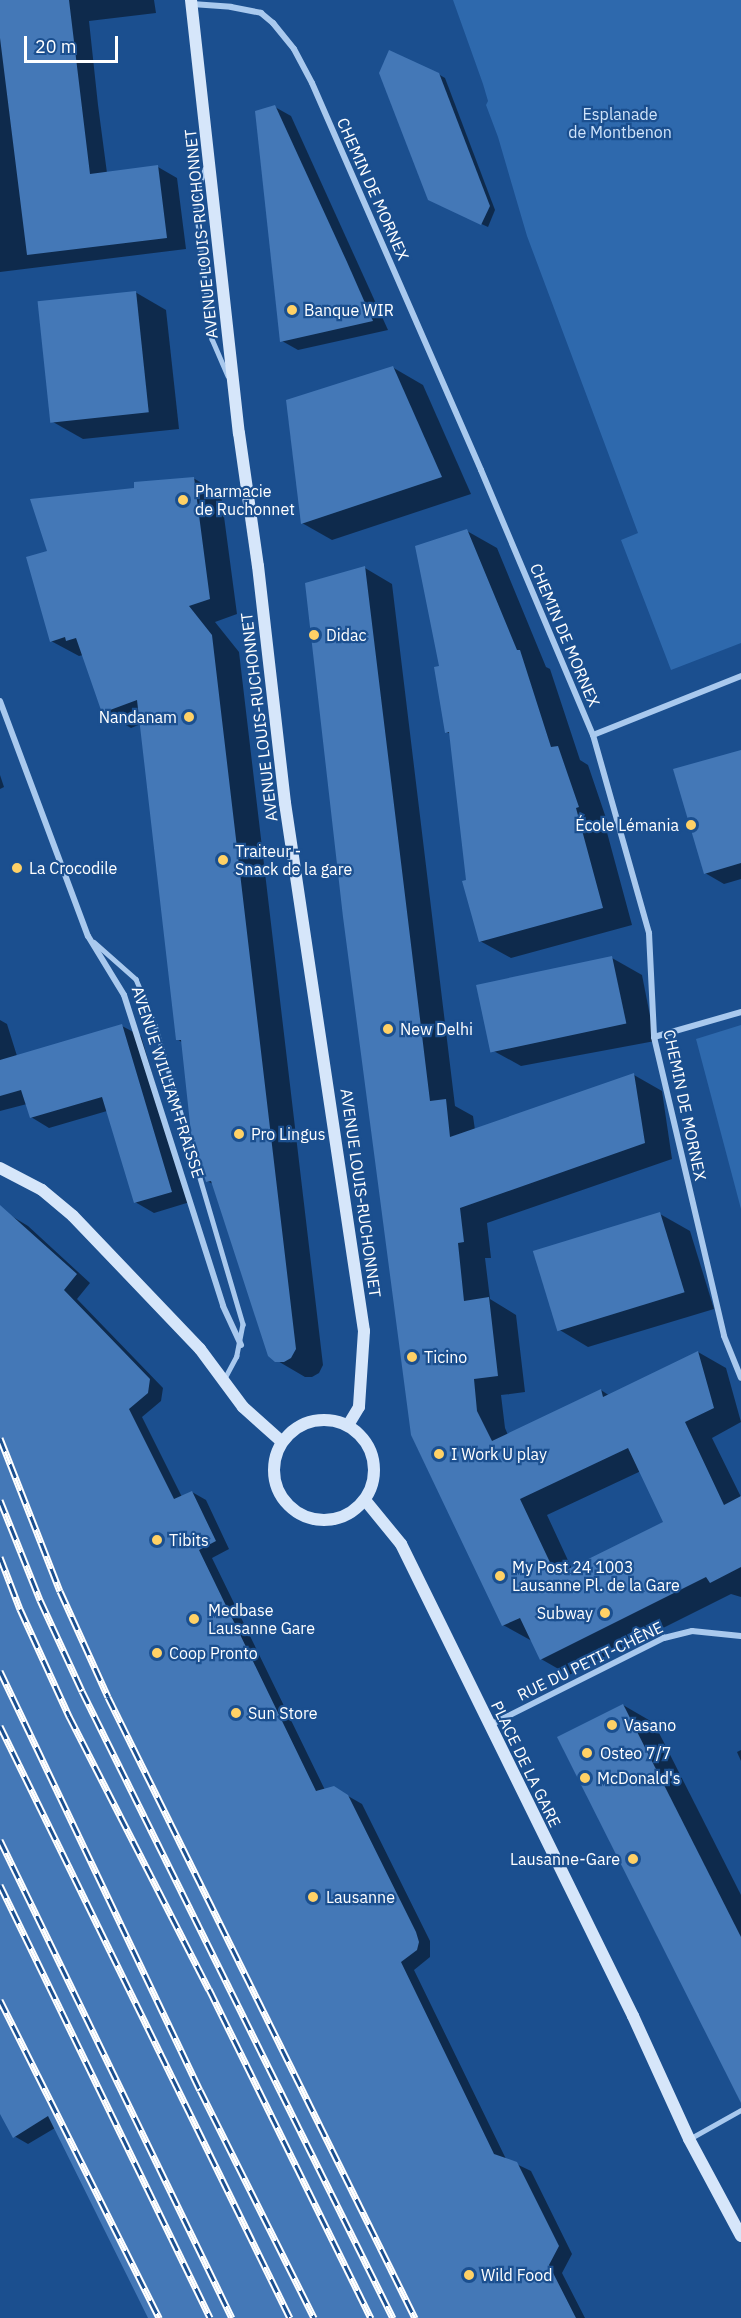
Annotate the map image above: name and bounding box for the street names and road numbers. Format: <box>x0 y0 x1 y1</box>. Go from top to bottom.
street label: CHEMIN DE MORNEX <box>333 115 413 263</box>
street label: AVENUE LOUIS-RUCHONNET <box>180 128 222 340</box>
street label: CHEMIN DE MORNEX <box>526 560 604 710</box>
street label: AVENUE LOUIS-RUCHONNET <box>237 611 281 823</box>
street label: AVENUE WILLIAM-FRAISSE <box>128 984 208 1180</box>
street label: CHEMIN DE MORNEX <box>660 1028 710 1182</box>
street label: AVENUE LOUIS-RUCHONNET <box>337 1087 385 1299</box>
street label: RUE DU PETIT-CHÊNE <box>514 1617 666 1705</box>
street label: PLACE DE LA GARE <box>487 1698 565 1830</box>

